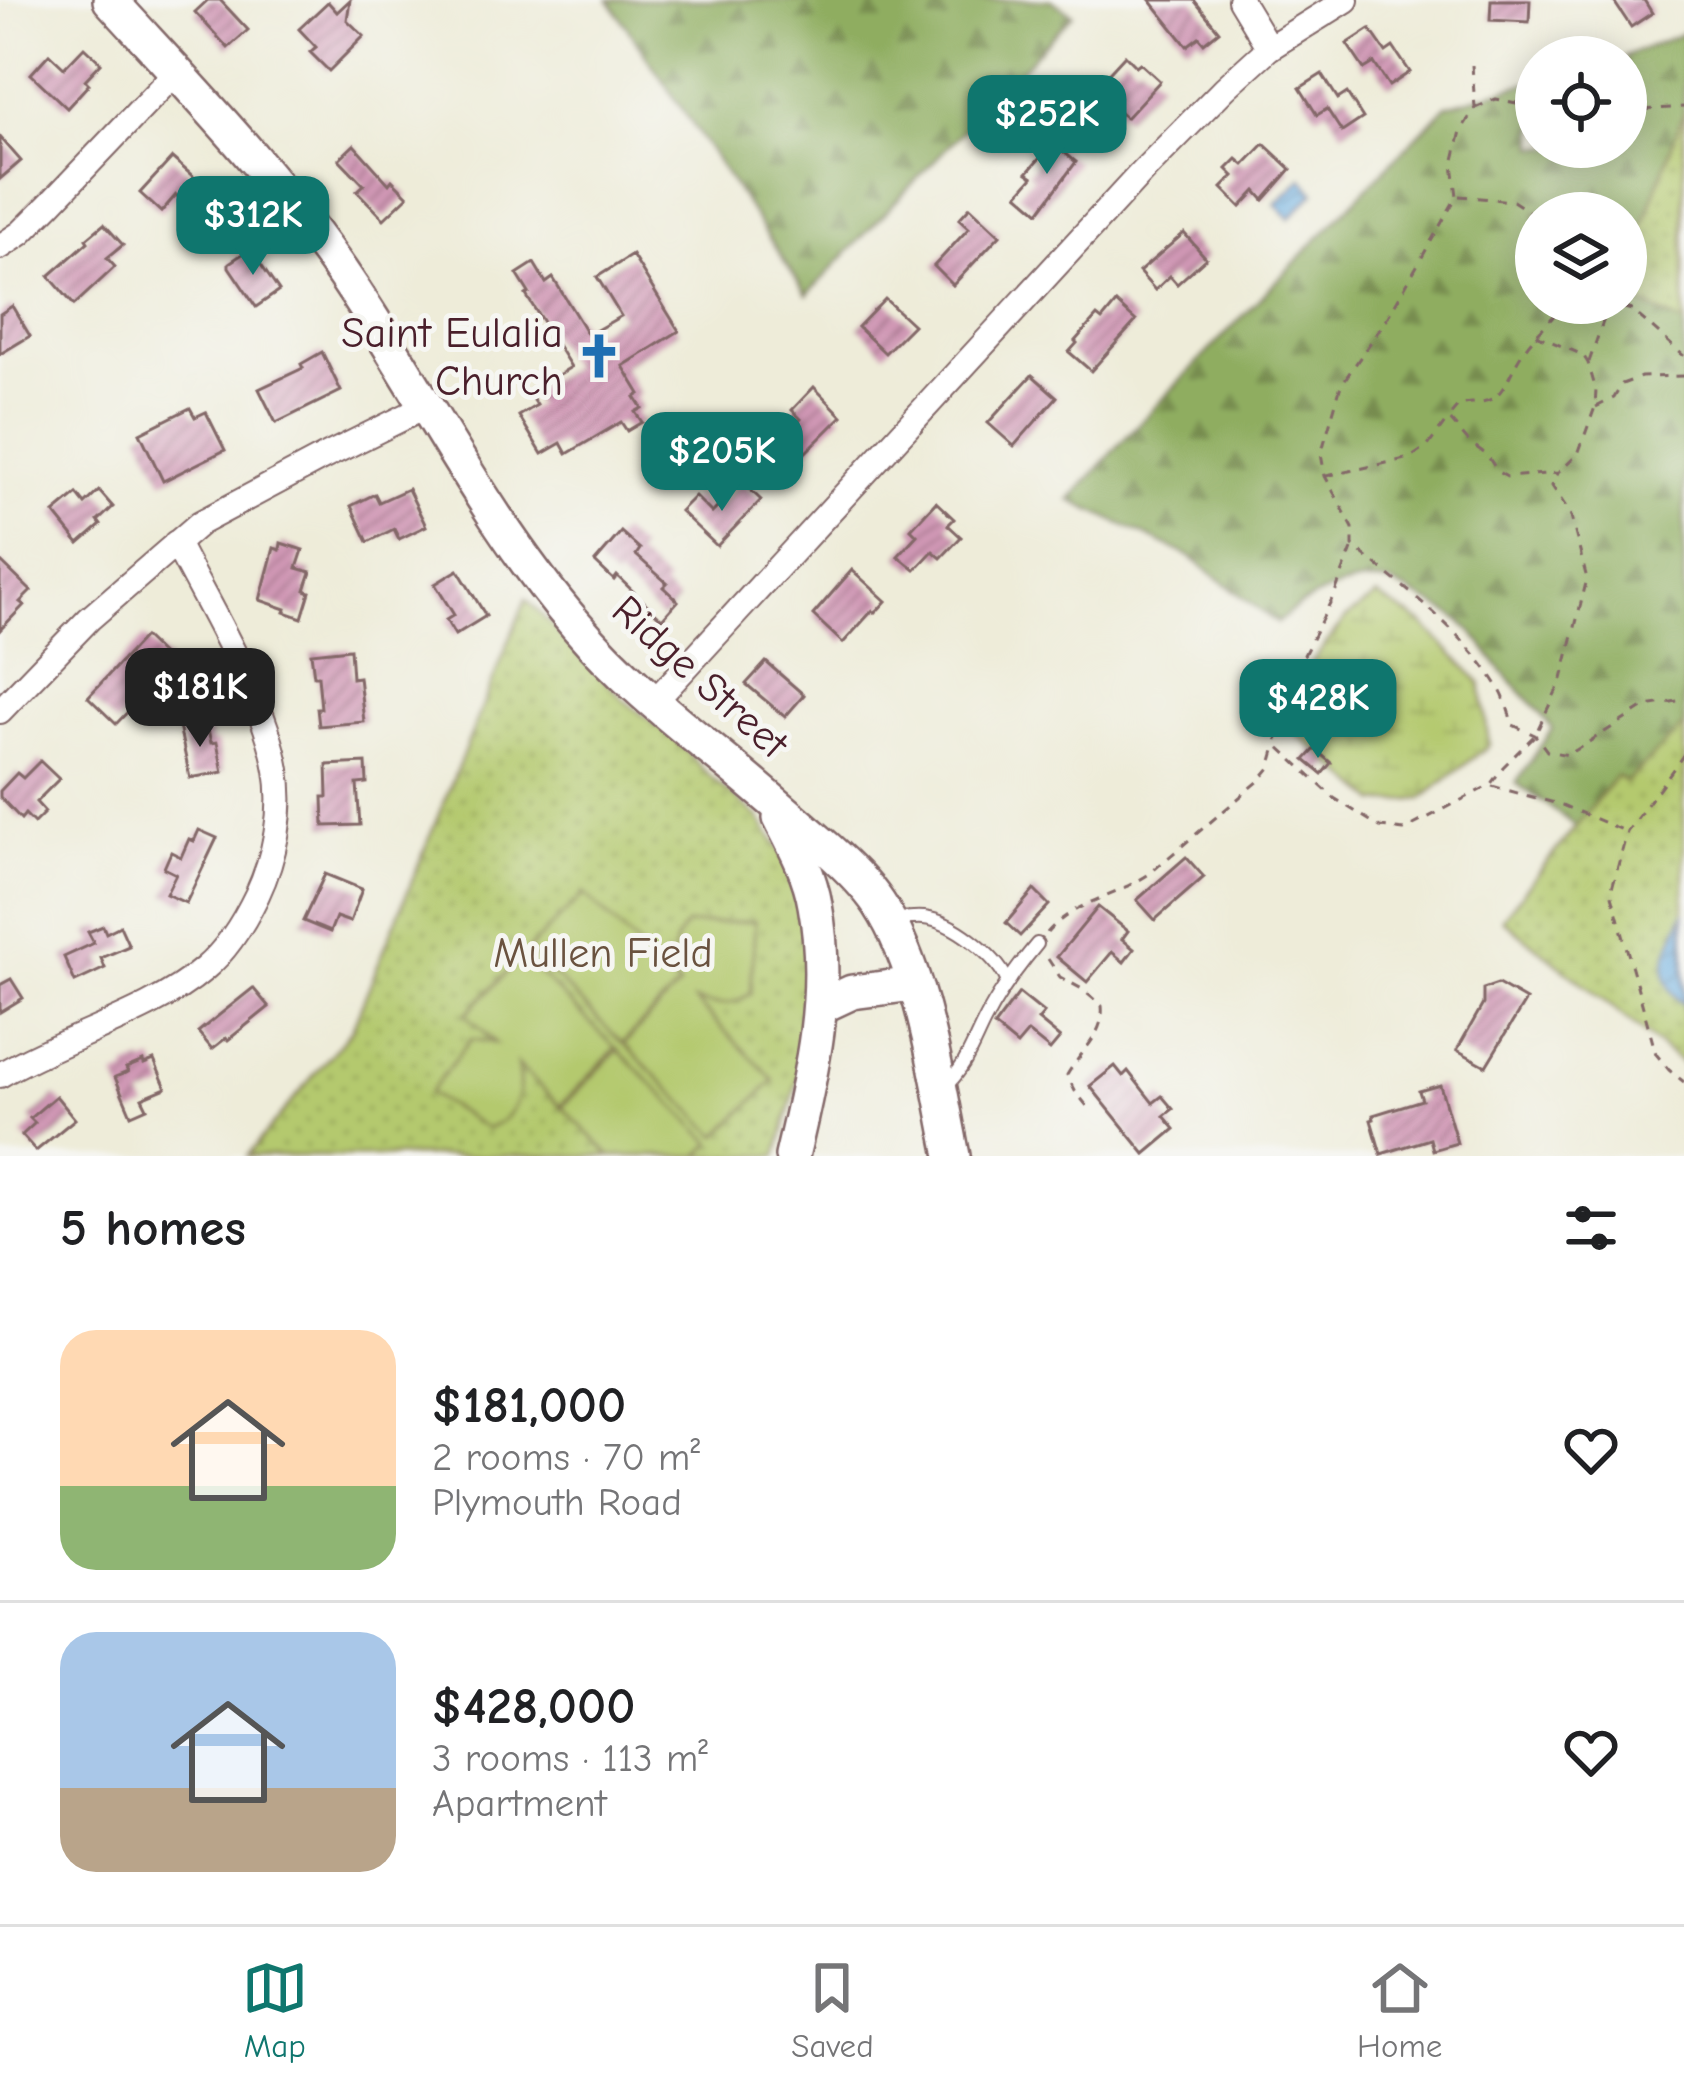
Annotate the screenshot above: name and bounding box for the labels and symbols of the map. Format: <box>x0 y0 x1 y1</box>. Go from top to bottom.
pin: $252K <box>963 75 1131 177</box>
pin: $312K <box>169 176 337 278</box>
place label: Saint Eulalia Church <box>341 309 563 406</box>
church icon: Saint Eulalia Church <box>574 331 624 381</box>
pin: $205K <box>638 412 806 514</box>
street label: Ridge Street <box>602 586 799 770</box>
pin: $181K <box>116 648 284 750</box>
pin: $428K <box>1234 659 1402 761</box>
park label: Mullen Field <box>493 929 713 978</box>

